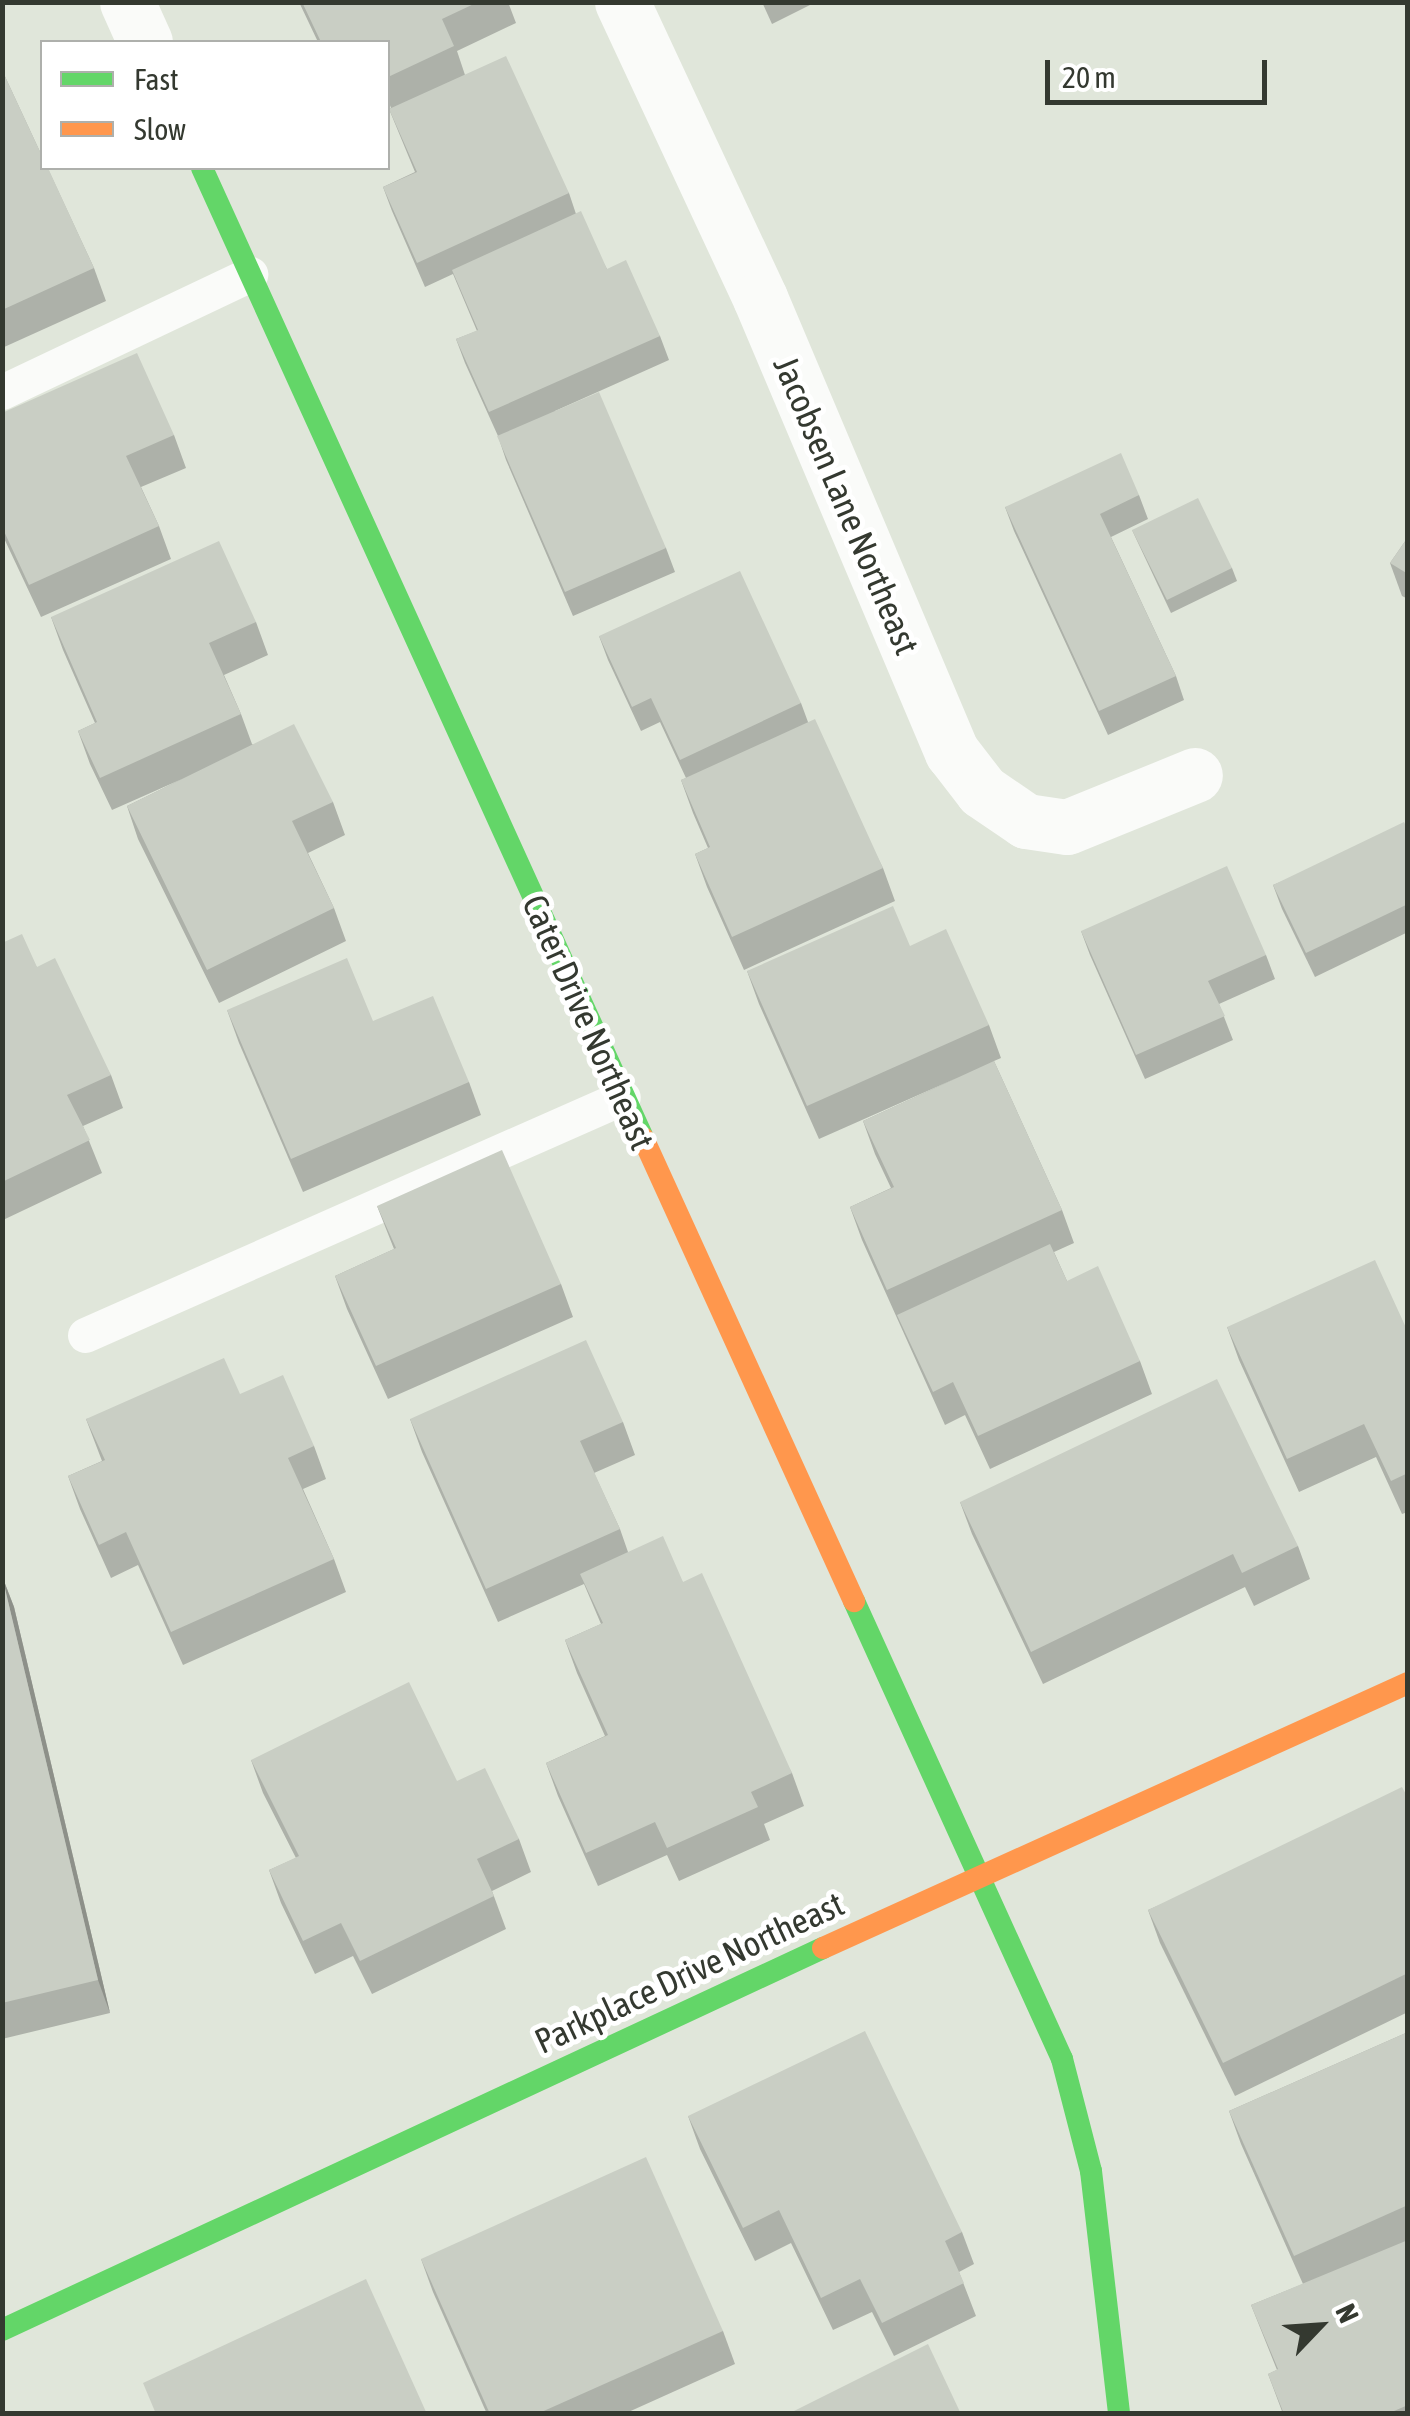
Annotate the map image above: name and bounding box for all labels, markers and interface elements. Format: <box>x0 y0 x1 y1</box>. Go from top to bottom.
legend <box>40 40 390 170</box>
scale bar <box>1050 40 1272 102</box>
text: 20 m <box>1062 60 1116 94</box>
text: Fast <box>134 62 179 96</box>
text: Slow <box>134 112 186 146</box>
street label: Jacobsen Lane Northeast <box>765 350 929 660</box>
street label: Cater Drive Northeast <box>514 888 664 1156</box>
street label: Parkplace Drive Northeast <box>528 1882 850 2062</box>
north arrow <box>1270 2276 1370 2376</box>
text: N <box>1329 2299 1365 2328</box>

